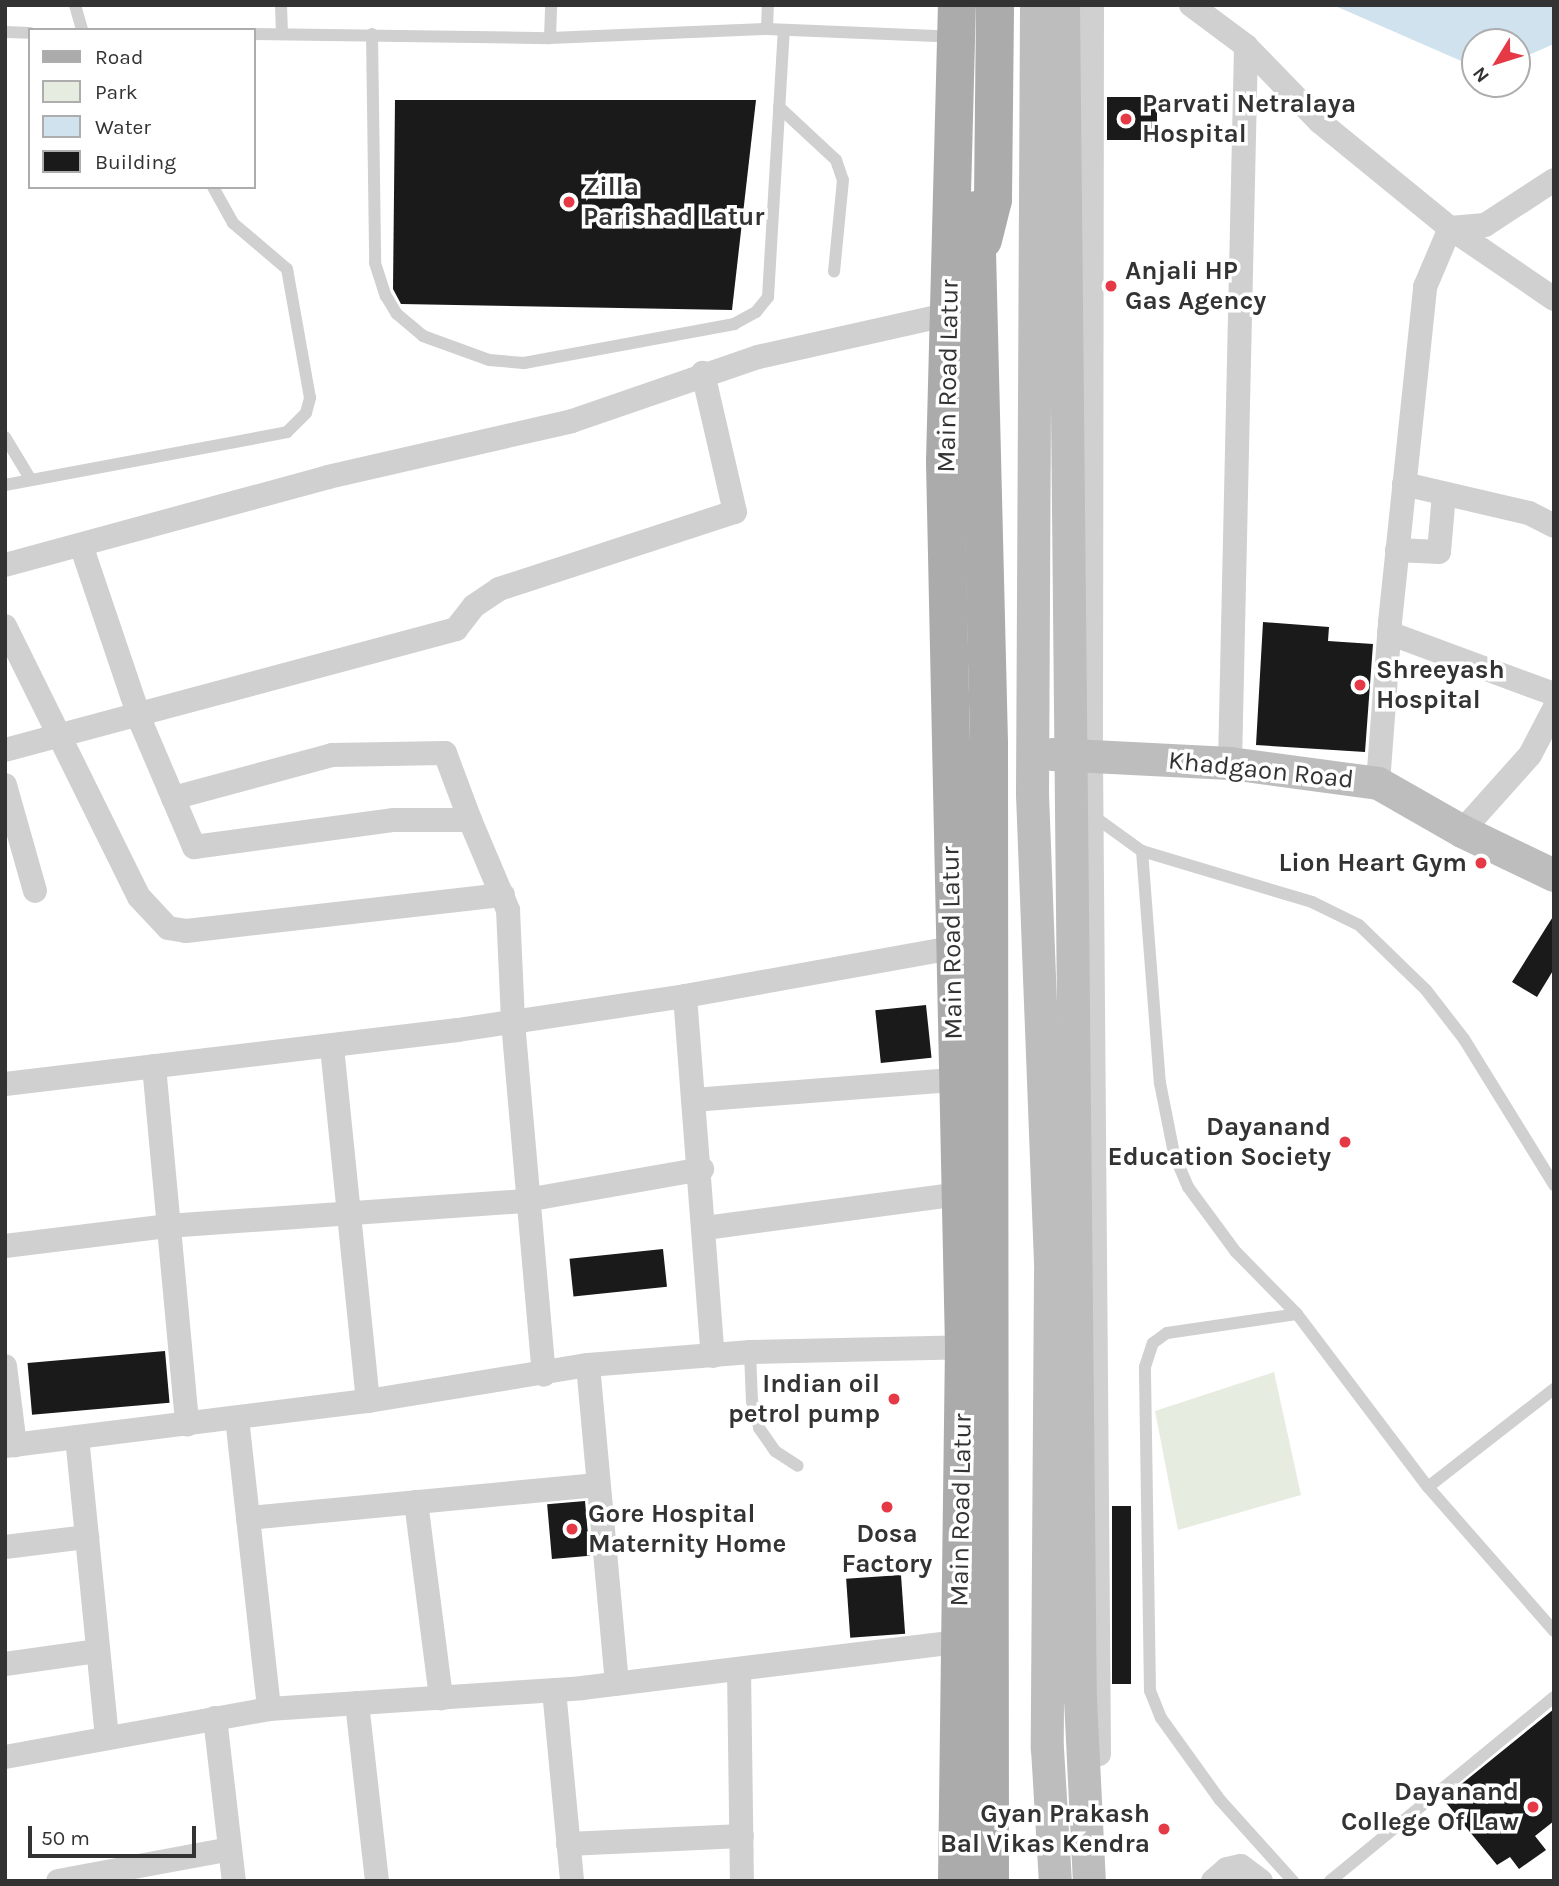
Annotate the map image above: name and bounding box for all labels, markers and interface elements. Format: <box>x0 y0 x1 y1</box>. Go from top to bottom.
legend <box>28 28 256 189</box>
north arrow <box>1461 28 1531 98</box>
text: Road <box>95 45 143 69</box>
text: N <box>1468 63 1494 87</box>
text: Park <box>95 80 138 104</box>
place label: Parvati Netralaya Hospital <box>1142 88 1356 150</box>
marker: Parvati Netralaya Hospital <box>1116 109 1136 129</box>
text: Water <box>95 115 151 139</box>
text: Building <box>95 150 176 174</box>
place label: Zilla Parishad Latur <box>583 171 765 232</box>
marker: Zilla Parishad Latur <box>561 194 577 210</box>
place label: Anjali HP Gas Agency <box>1125 255 1266 316</box>
marker: Anjali HP Gas Agency <box>1103 278 1119 294</box>
street label: Main Road Latur <box>931 279 965 473</box>
place label: Shreeyash Hospital <box>1376 654 1505 716</box>
marker: Shreeyash Hospital <box>1350 675 1370 695</box>
street label: Khadgaon Road <box>1167 745 1355 795</box>
street label: Main Road Latur <box>935 846 969 1040</box>
place label: Lion Heart Gym <box>1278 847 1467 879</box>
marker: Lion Heart Gym <box>1473 855 1489 871</box>
place label: Dayanand Education Society <box>1108 1111 1331 1172</box>
marker: Dayanand Education Society <box>1337 1134 1353 1150</box>
place label: Indian oil petrol pump <box>728 1368 880 1430</box>
marker: Indian oil petrol pump <box>886 1391 902 1407</box>
street label: Main Road Latur <box>944 1413 978 1607</box>
place label: Gore Hospital Maternity Home <box>588 1498 786 1560</box>
marker: Dosa Factory <box>879 1499 895 1515</box>
place label: Dosa Factory <box>842 1518 932 1580</box>
marker: Gore Hospital Maternity Home <box>562 1519 582 1539</box>
place label: Dayanand College Of Law <box>1341 1776 1519 1838</box>
place label: Gyan Prakash Bal Vikas Kendra <box>940 1798 1150 1860</box>
marker: Dayanand College Of Law <box>1525 1799 1541 1815</box>
scale bar <box>32 1812 200 1856</box>
marker: Gyan Prakash Bal Vikas Kendra <box>1156 1821 1172 1837</box>
text: 50 m <box>41 1826 90 1850</box>

